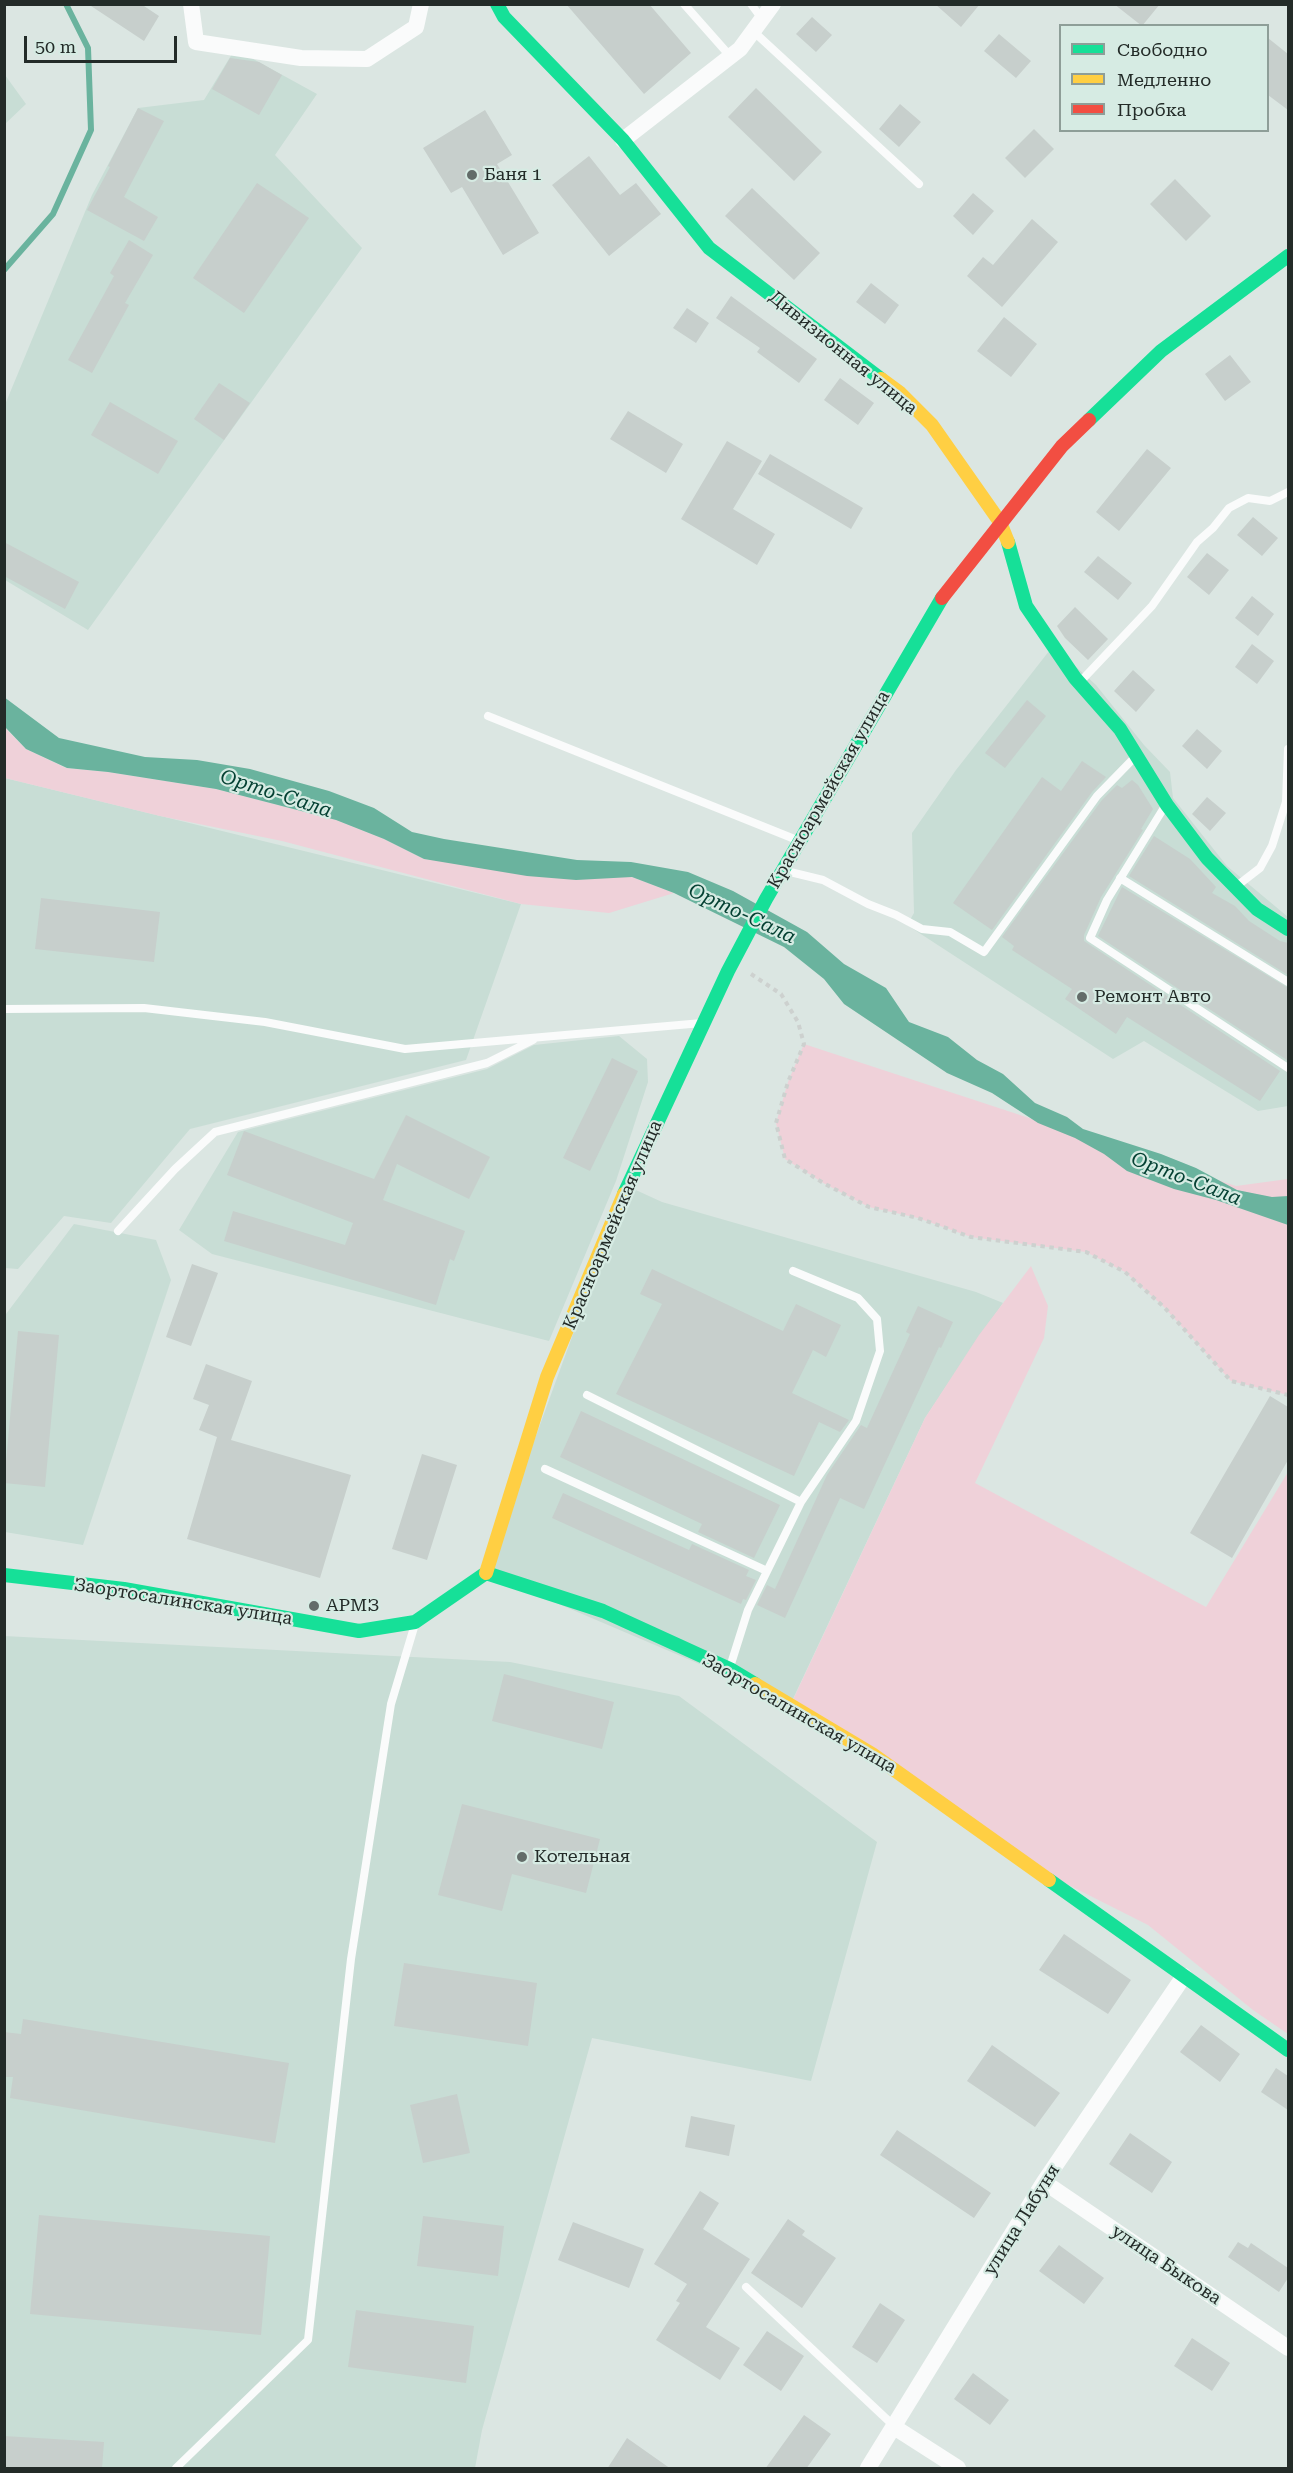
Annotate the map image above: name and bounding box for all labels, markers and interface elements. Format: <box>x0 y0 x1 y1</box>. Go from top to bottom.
scale bar <box>27 24 180 62</box>
legend <box>1059 24 1269 132</box>
text: 50 m <box>35 36 76 57</box>
text: Свободно <box>1117 39 1207 60</box>
text: Медленно <box>1117 69 1211 90</box>
text: Пробка <box>1117 99 1186 120</box>
place label: Баня 1 <box>484 164 542 186</box>
marker: Баня 1 <box>465 168 479 182</box>
street label: Дивизионная улица <box>765 287 921 419</box>
street label: Красноармейская улица <box>763 687 895 893</box>
water label: Орто-Сала <box>217 765 335 823</box>
water label: Орто-Сала <box>684 879 800 949</box>
place label: Ремонт Авто <box>1094 986 1211 1008</box>
marker: Ремонт Авто <box>1075 990 1089 1004</box>
street label: Красноармейская улица <box>559 1117 667 1333</box>
water label: Орто-Сала <box>1128 1147 1244 1211</box>
street label: Заортосалинская улица <box>72 1574 294 1630</box>
place label: АРМЗ <box>326 1595 379 1617</box>
marker: АРМЗ <box>307 1599 321 1613</box>
street label: Заортосалинская улица <box>698 1649 900 1779</box>
place label: Котельная <box>534 1846 630 1868</box>
marker: Котельная <box>515 1850 529 1864</box>
street label: улица Лабуня <box>979 2161 1065 2279</box>
street label: улица Быкова <box>1107 2220 1225 2310</box>

